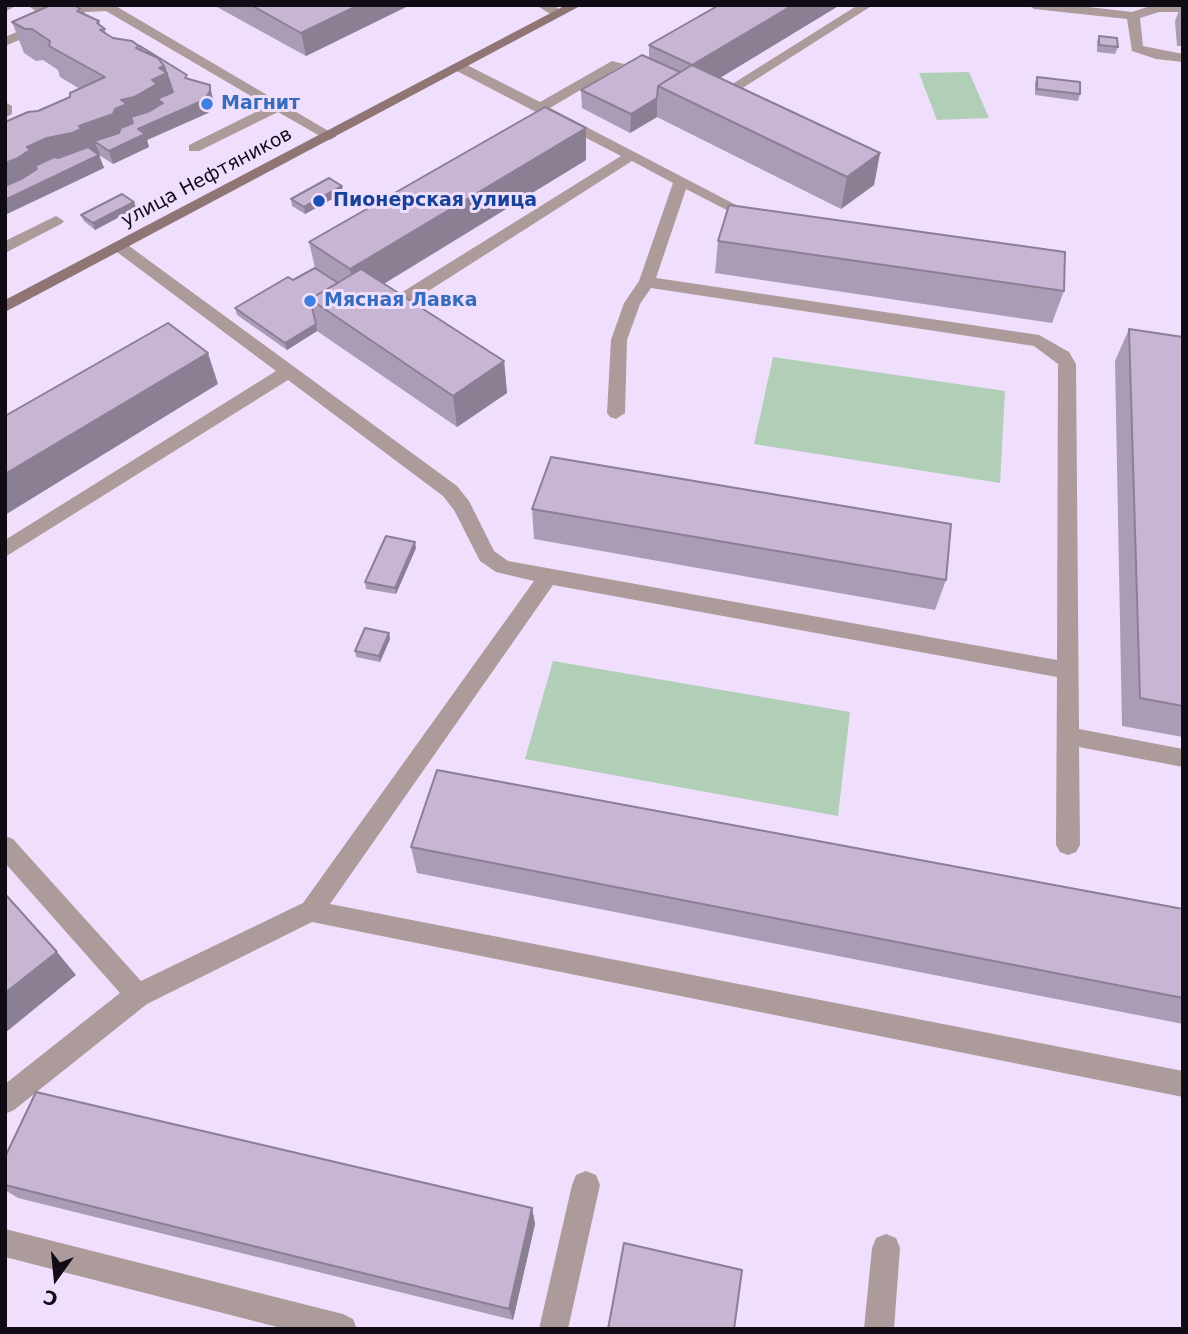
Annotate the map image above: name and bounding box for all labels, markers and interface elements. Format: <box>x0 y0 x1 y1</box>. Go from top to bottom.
place label: Магнит <box>221 93 300 115</box>
marker: Магнит <box>199 96 215 112</box>
street label: улица Нефтяников <box>118 123 296 233</box>
place label: Пионерская улица <box>333 190 537 212</box>
marker: Пионерская улица <box>311 193 327 209</box>
place label: Мясная Лавка <box>324 290 477 312</box>
marker: Мясная Лавка <box>302 293 318 309</box>
north arrow <box>21 1243 91 1313</box>
text: С <box>41 1286 60 1311</box>

